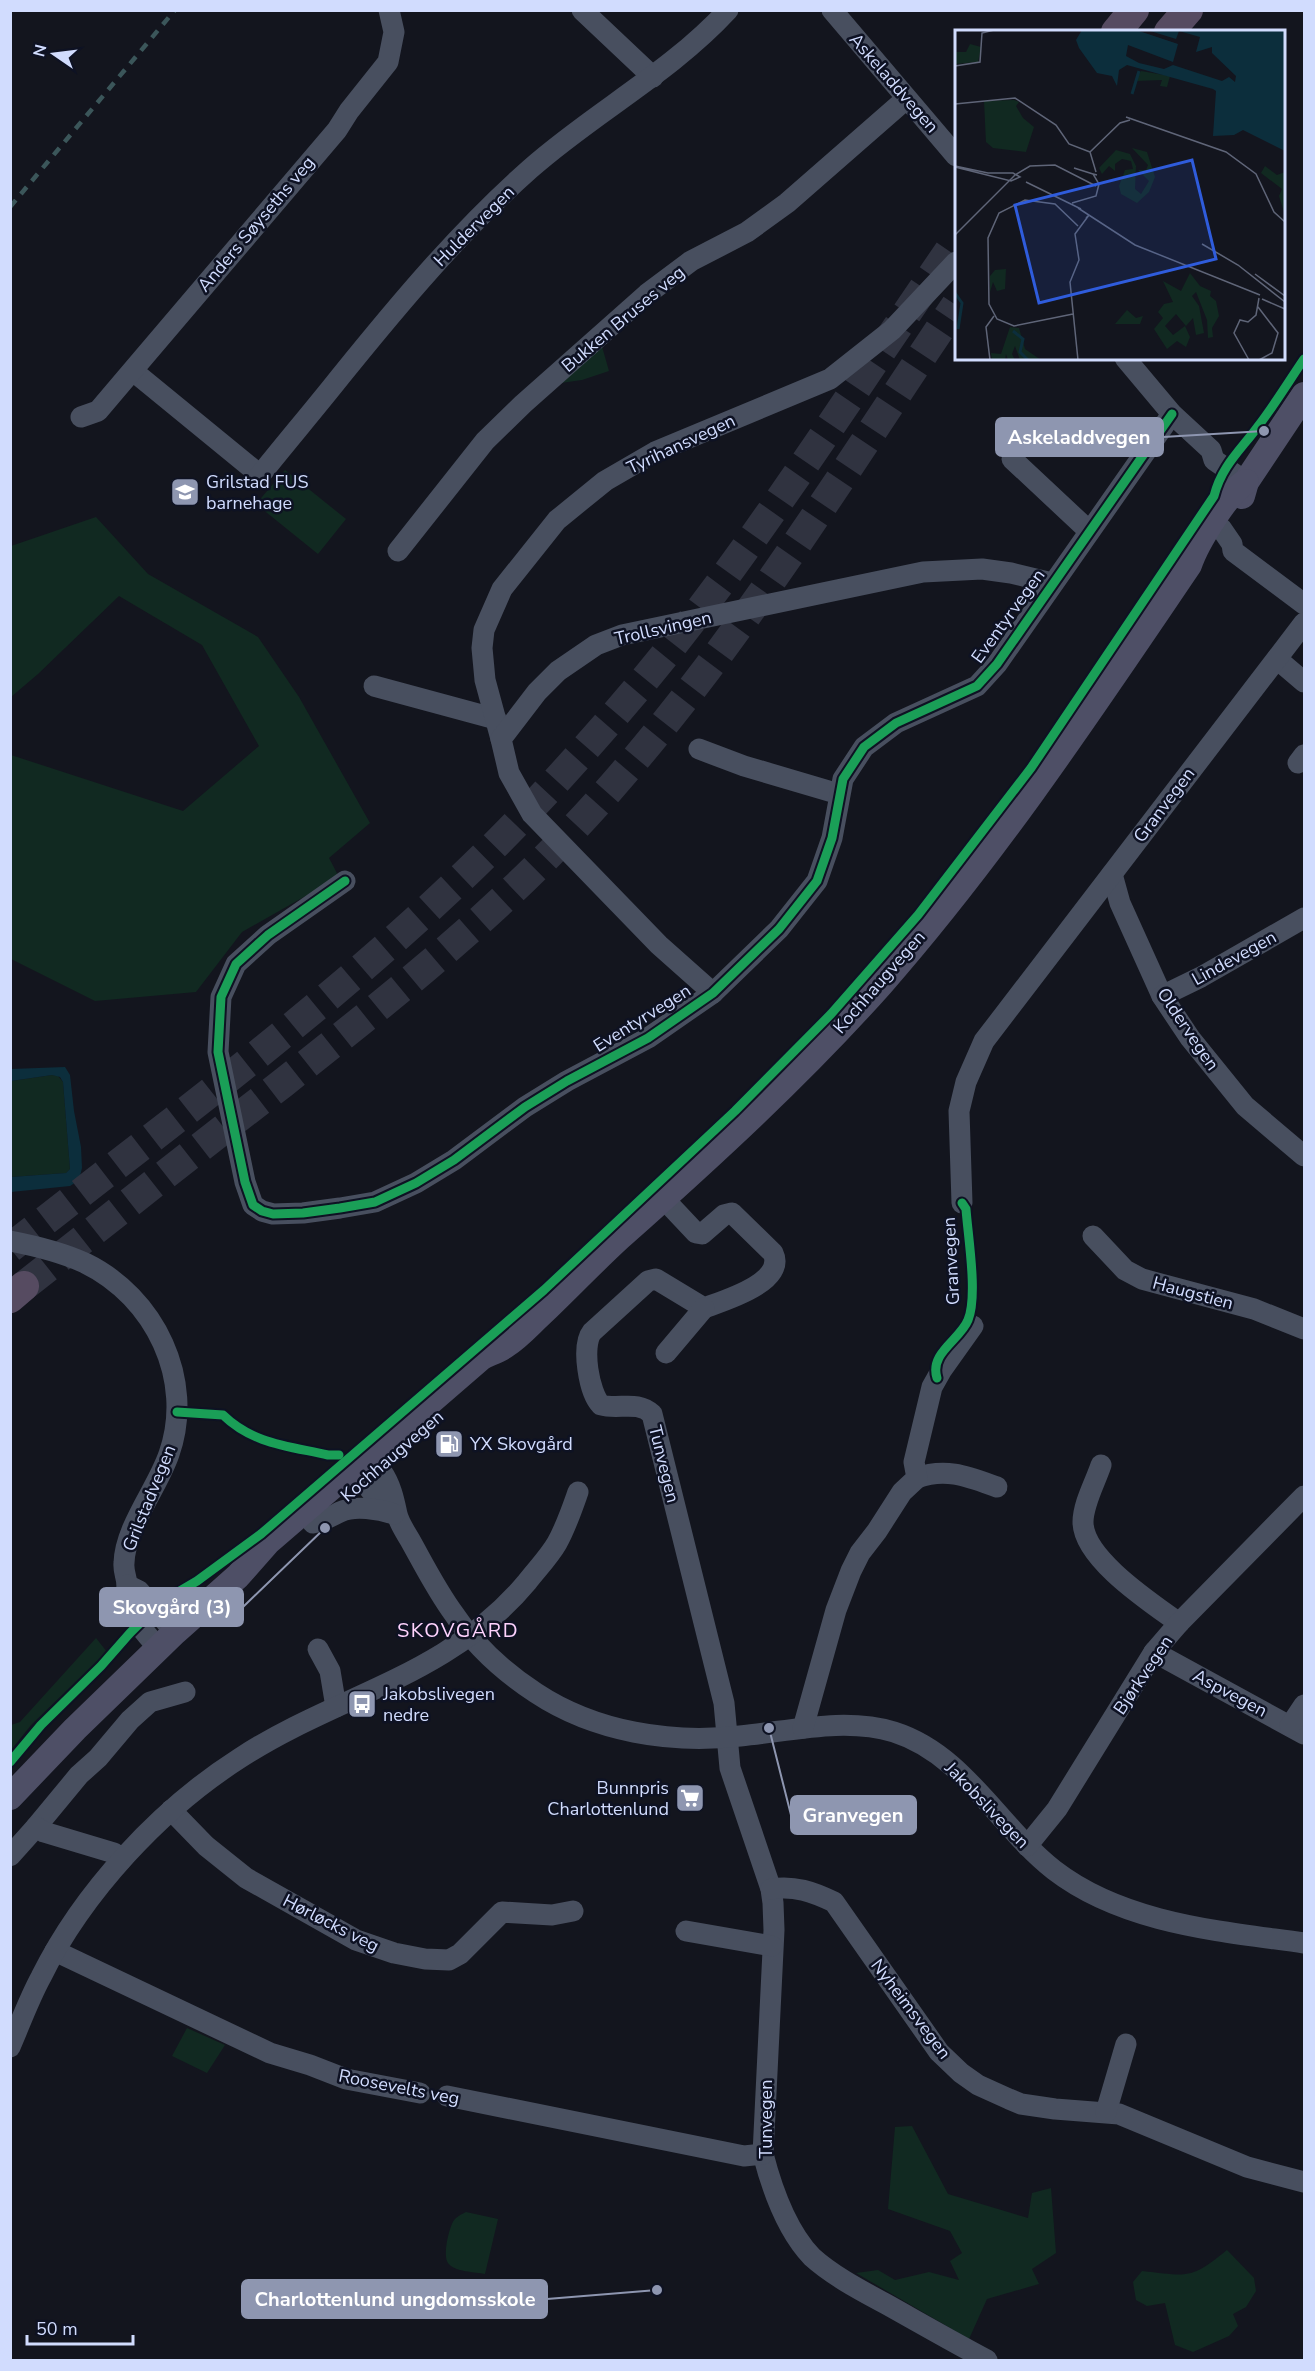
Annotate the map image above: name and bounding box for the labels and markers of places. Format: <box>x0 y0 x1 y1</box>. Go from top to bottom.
callout: Askeladdvegen <box>996 418 1163 456</box>
place label: Grilstad FUS barnehage <box>206 470 309 515</box>
school or university icon: Grilstad FUS barnehage <box>169 476 201 508</box>
fuel station icon: YX Skovgård <box>433 1428 465 1460</box>
place label: YX Skovgård <box>469 1432 573 1456</box>
callout: Skovgård (3) <box>100 1588 243 1626</box>
place label: Jakobslivegen nedre <box>382 1682 495 1727</box>
bus stop icon: Jakobslivegen nedre <box>346 1688 378 1720</box>
place label: Bunnpris Charlottenlund <box>547 1776 669 1821</box>
supermarket icon: Bunnpris Charlottenlund <box>674 1782 706 1814</box>
callout: Granvegen <box>791 1796 916 1834</box>
callout: Charlottenlund ungdomsskole <box>242 2280 547 2318</box>

